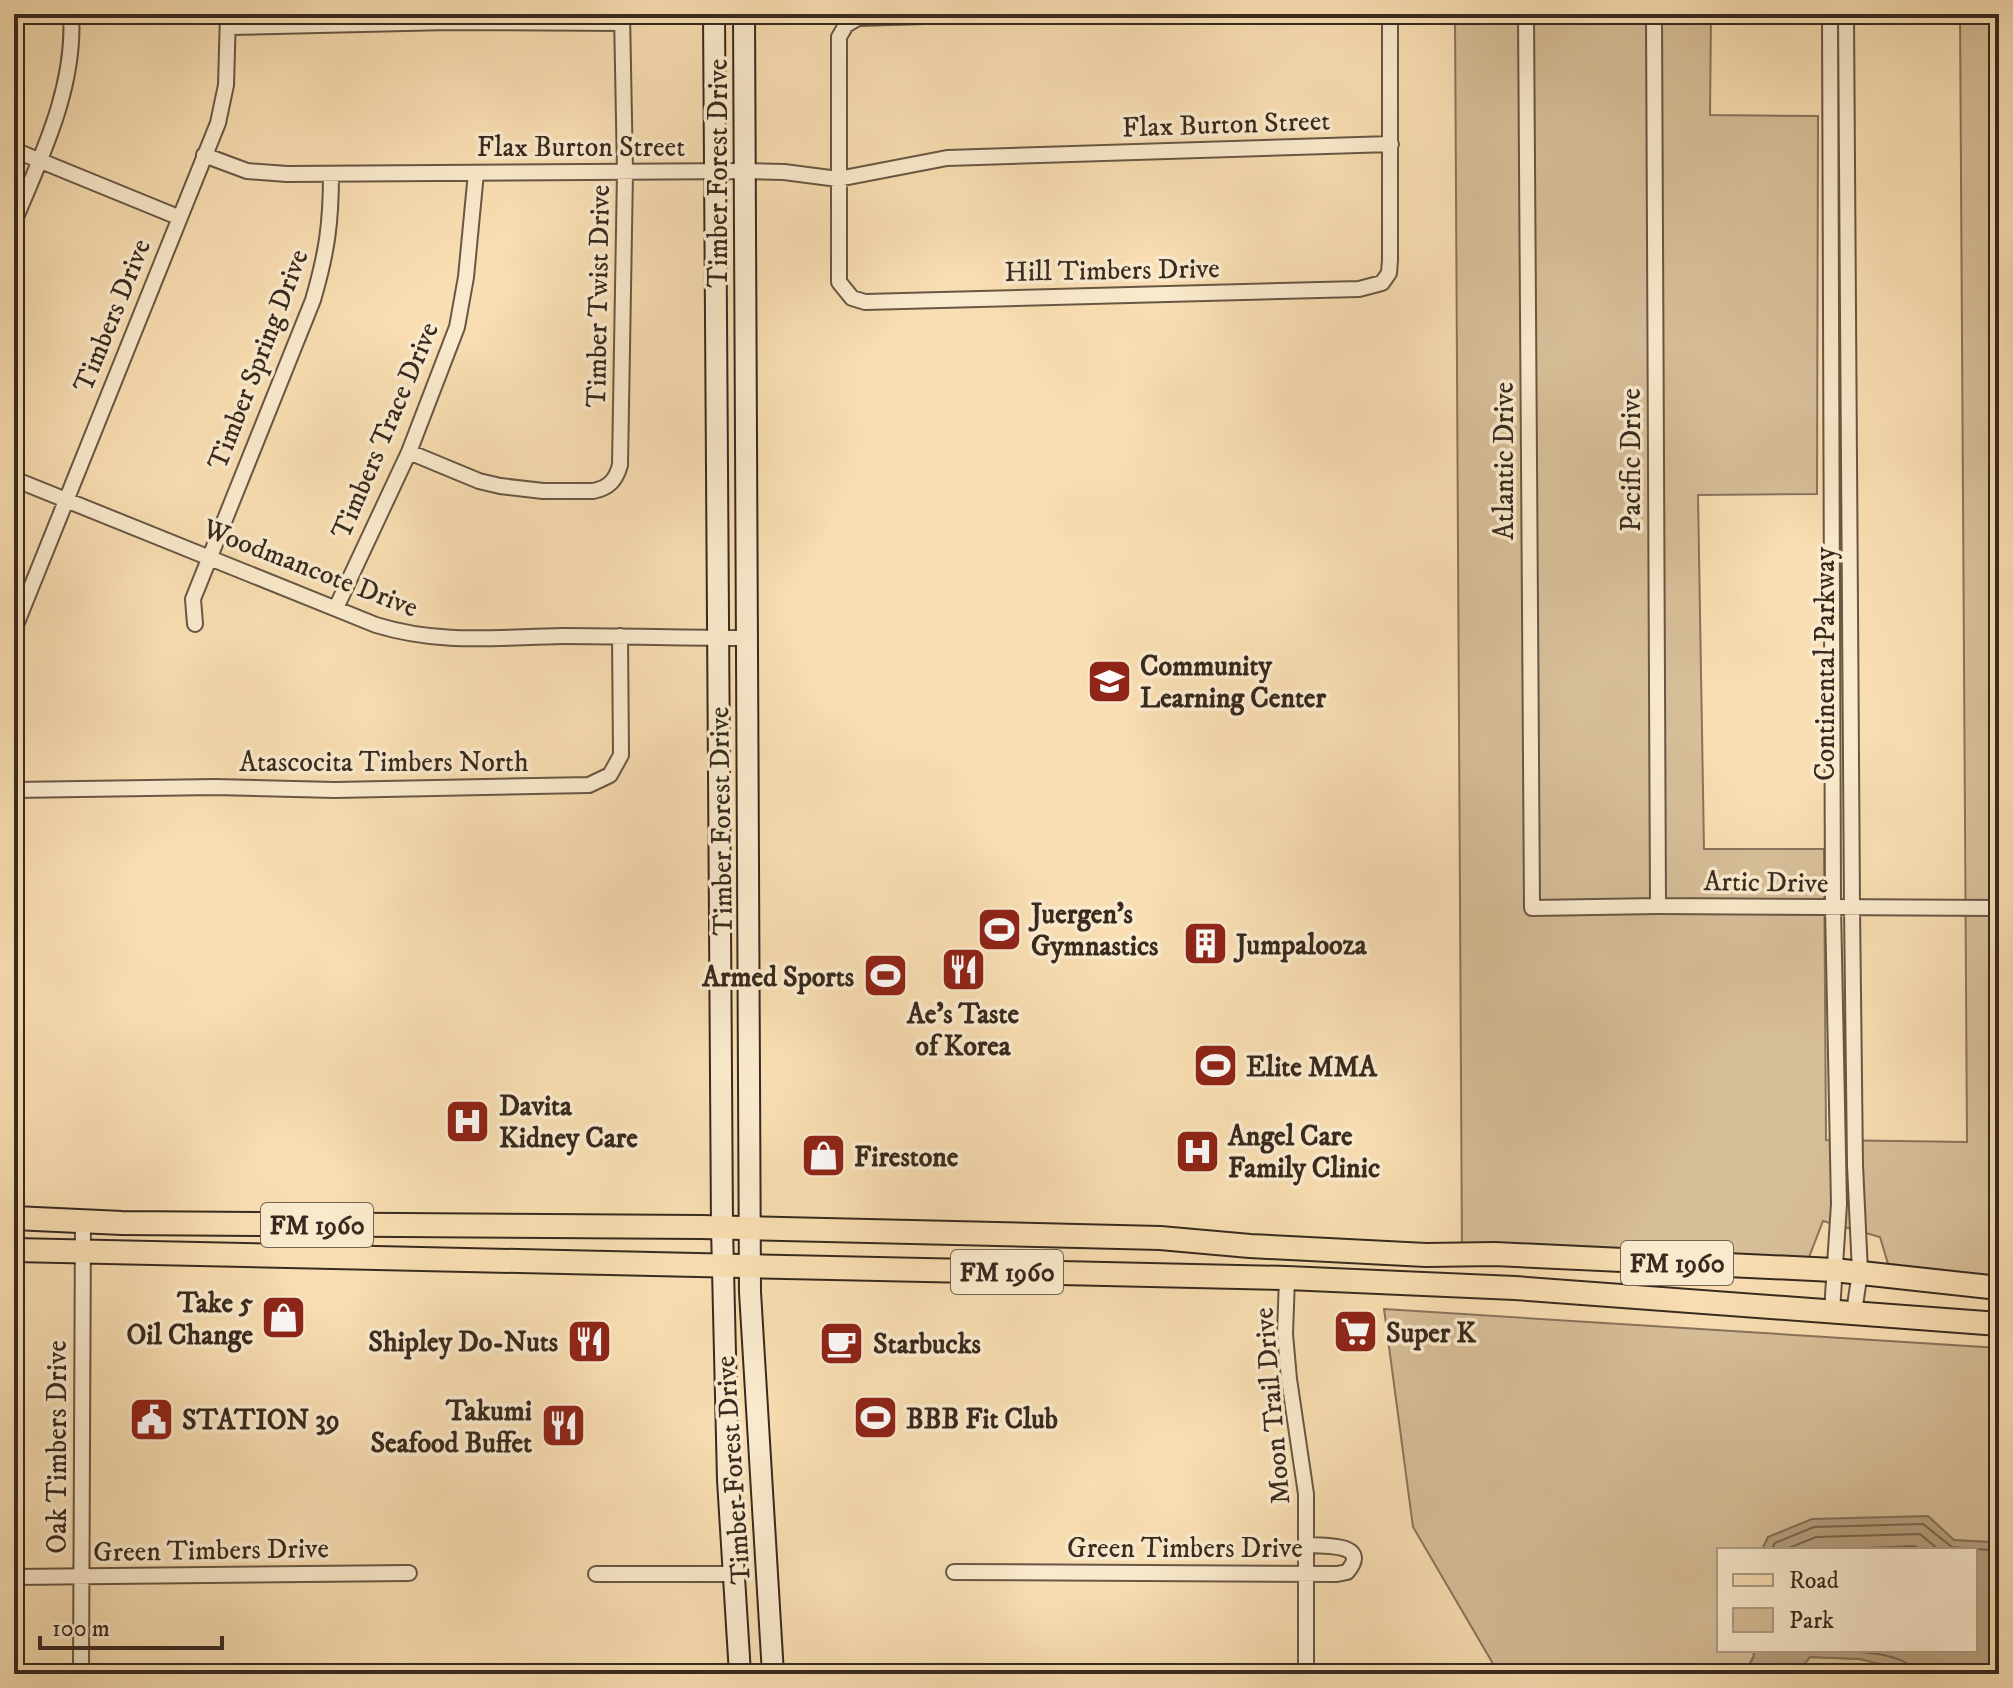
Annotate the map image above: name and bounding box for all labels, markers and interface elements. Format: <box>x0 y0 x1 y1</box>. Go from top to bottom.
street label: Timber Forest Drive <box>701 59 736 287</box>
street label: Flax Burton Street <box>1121 103 1331 146</box>
street label: Flax Burton Street <box>477 130 685 165</box>
street label: Timber Twist Drive <box>579 184 618 408</box>
street label: Timbers Drive <box>66 234 159 397</box>
street label: Timber Spring Drive <box>200 244 317 475</box>
street label: Hill Timbers Drive <box>1004 251 1220 290</box>
street label: Timbers Trace Drive <box>324 317 447 544</box>
street label: Atlantic Drive <box>1487 382 1522 540</box>
street label: Pacific Drive <box>1614 388 1649 532</box>
street label: Woodmancote Drive <box>197 511 423 626</box>
street label: Continental Parkway <box>1808 546 1843 781</box>
place label: Community Learning Center <box>1140 649 1326 716</box>
school or university icon: Community Learning Center <box>1085 657 1133 705</box>
street label: Timber Forest Drive <box>702 706 741 936</box>
street label: Atascocita Timbers North <box>239 745 529 780</box>
street label: Artic Drive <box>1703 864 1829 901</box>
place label: Juergen's Gymnastics <box>1028 897 1159 964</box>
sports icon: Juergen's Gymnastics <box>976 905 1024 953</box>
building icon: Jumpalooza <box>1181 920 1229 968</box>
place label: Jumpalooza <box>1233 928 1368 963</box>
restaurant icon: Ae's Taste of Korea <box>939 945 987 993</box>
sports icon: Armed Sports <box>861 952 909 1000</box>
place label: Armed Sports <box>701 960 855 995</box>
place label: Ae's Taste of Korea <box>906 997 1019 1064</box>
sports icon: Elite MMA <box>1191 1042 1239 1090</box>
place label: Elite MMA <box>1246 1050 1378 1085</box>
place label: Davita Kidney Care <box>499 1089 638 1156</box>
hospital icon: Davita Kidney Care <box>444 1097 492 1145</box>
place label: Angel Care Family Clinic <box>1227 1119 1380 1186</box>
hospital icon: Angel Care Family Clinic <box>1173 1127 1221 1175</box>
shop icon: Firestone <box>799 1132 847 1180</box>
place label: Firestone <box>854 1140 959 1175</box>
road number: FM 1960 <box>261 1203 373 1247</box>
road number: FM 1960 <box>1621 1241 1733 1285</box>
road number: FM 1960 <box>951 1250 1063 1294</box>
place label: Take 5 Oil Change <box>126 1286 253 1353</box>
shop icon: Take 5 Oil Change <box>260 1294 308 1342</box>
street label: Moon Trail Drive <box>1246 1306 1299 1506</box>
supermarket icon: Super K <box>1331 1308 1379 1356</box>
place label: Super K <box>1386 1316 1477 1351</box>
restaurant icon: Shipley Do-Nuts <box>565 1317 613 1365</box>
cafe icon: Starbucks <box>818 1319 866 1367</box>
place label: Shipley Do-Nuts <box>368 1325 559 1360</box>
place label: Starbucks <box>873 1327 982 1362</box>
street label: Oak Timbers Drive <box>40 1340 75 1554</box>
street label: Timber Forest Drive <box>708 1355 759 1585</box>
place label: Takumi Seafood Buffet <box>370 1394 532 1461</box>
sports icon: BBB Fit Club <box>851 1394 899 1442</box>
public building icon: STATION 39 <box>127 1395 175 1443</box>
restaurant icon: Takumi Seafood Buffet <box>539 1402 587 1450</box>
place label: BBB Fit Club <box>906 1402 1058 1437</box>
place label: STATION 39 <box>182 1403 340 1438</box>
street label: Green Timbers Drive <box>93 1531 329 1570</box>
street label: Green Timbers Drive <box>1067 1531 1303 1566</box>
legend <box>1717 1548 1977 1652</box>
text: Road <box>1789 1566 1839 1596</box>
scale bar <box>40 1600 222 1650</box>
text: Park <box>1789 1606 1834 1636</box>
text: 100 m <box>52 1614 110 1644</box>

